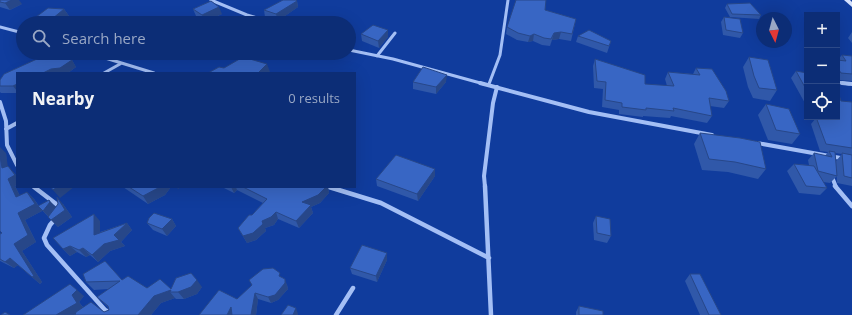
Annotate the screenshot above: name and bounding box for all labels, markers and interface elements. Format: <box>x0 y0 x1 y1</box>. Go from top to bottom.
north arrow <box>756 12 792 48</box>
map controls <box>804 12 840 120</box>
button: + <box>804 12 840 48</box>
search box <box>16 16 356 60</box>
icon: search <box>30 27 52 49</box>
text: Search here <box>62 28 146 48</box>
button: − <box>804 48 840 84</box>
button: locate <box>804 84 840 120</box>
text: Nearby <box>32 87 94 110</box>
text: 0 results <box>288 89 340 107</box>

